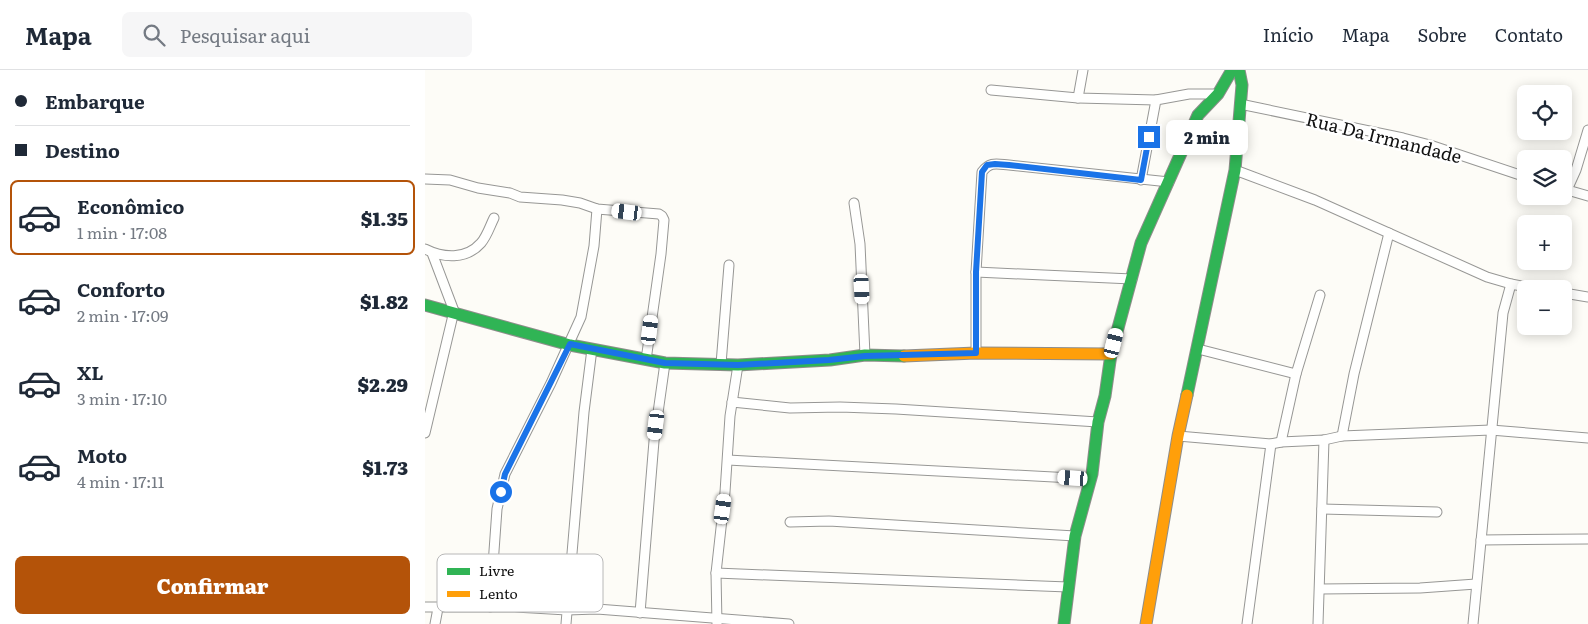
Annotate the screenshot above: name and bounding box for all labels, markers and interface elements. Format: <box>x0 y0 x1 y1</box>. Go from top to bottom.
search box <box>122 12 472 57</box>
text: Mapa <box>25 17 92 52</box>
icon: search <box>140 21 168 49</box>
text: Pesquisar aqui <box>180 21 310 49</box>
text: Início <box>1263 21 1313 48</box>
text: Mapa <box>1341 21 1389 48</box>
text: Sobre <box>1417 21 1467 48</box>
text: Contato <box>1495 21 1563 48</box>
map controls <box>1517 85 1572 335</box>
button: locate <box>1517 85 1572 140</box>
text: Embarque <box>45 87 145 115</box>
street label: Rua Da Irmandade <box>1303 105 1465 169</box>
callout: 2 min <box>1167 120 1249 154</box>
text: 2 min <box>1184 125 1230 149</box>
route end <box>1138 126 1160 148</box>
text: Destino <box>45 136 120 164</box>
button: layers <box>1517 150 1572 205</box>
text: Econômico <box>77 192 184 220</box>
icon: car <box>17 195 62 240</box>
car <box>611 203 642 221</box>
text: $1.35 <box>361 204 408 232</box>
button: + <box>1517 215 1572 270</box>
text: 1 min · 17:08 <box>77 220 167 244</box>
car <box>853 274 870 304</box>
text: Conforto <box>77 275 165 303</box>
icon: car <box>17 278 62 323</box>
button: − <box>1517 280 1572 335</box>
text: $1.82 <box>360 287 408 315</box>
text: 2 min · 17:09 <box>77 303 168 327</box>
car <box>640 314 659 346</box>
car <box>1103 327 1124 359</box>
text: XL <box>77 358 104 386</box>
icon: car <box>17 361 62 406</box>
text: $2.29 <box>357 370 408 398</box>
text: 3 min · 17:10 <box>77 386 167 410</box>
car <box>646 409 665 441</box>
text: Moto <box>77 441 127 469</box>
icon: car <box>17 444 62 489</box>
text: $1.73 <box>362 453 408 481</box>
text: 4 min · 17:11 <box>77 469 164 493</box>
car <box>1057 469 1088 487</box>
route start <box>490 481 512 503</box>
car <box>713 493 732 525</box>
legend <box>437 554 603 612</box>
button: Confirmar <box>15 556 410 614</box>
text: Livre <box>479 560 514 580</box>
text: Lento <box>479 583 518 603</box>

